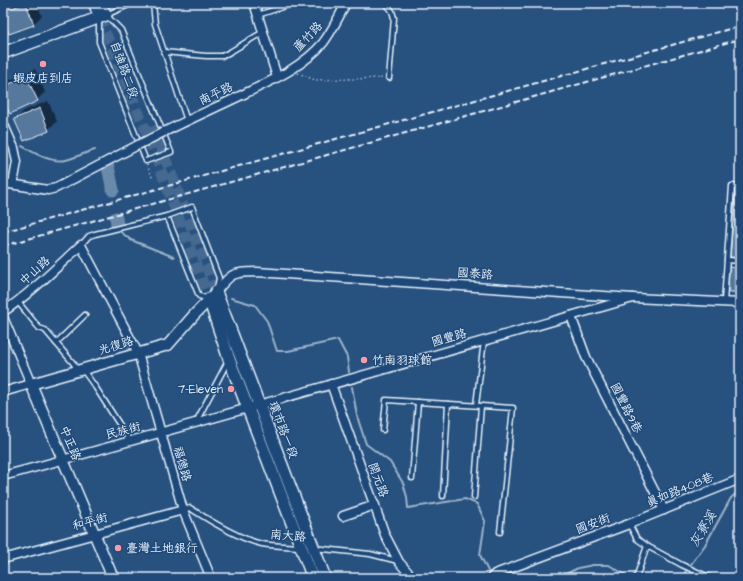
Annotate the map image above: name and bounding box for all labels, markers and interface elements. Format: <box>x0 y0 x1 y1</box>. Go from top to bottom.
street label: 蘆竹路 <box>290 18 326 56</box>
street label: 自強路二段 <box>106 39 142 101</box>
marker: 蝦皮店到店 <box>38 59 48 69</box>
place label: 蝦皮店到店 <box>13 70 73 87</box>
street label: 南平路 <box>196 78 236 110</box>
street label: 中山路 <box>16 253 54 289</box>
street label: 國泰路 <box>456 264 494 284</box>
street label: 國豐路 <box>429 325 469 351</box>
street label: 光復路 <box>96 333 136 359</box>
place label: 竹南羽球館 <box>372 352 432 369</box>
marker: 竹南羽球館 <box>359 355 369 365</box>
street label: 國豐路9巷 <box>606 380 646 436</box>
place label: 7-Eleven <box>178 381 223 398</box>
marker: 7-Eleven <box>226 384 236 394</box>
street label: 環市路一段 <box>264 399 302 461</box>
street label: 民族街 <box>103 418 143 444</box>
street label: 中正路 <box>55 423 85 463</box>
street label: 福德路 <box>169 444 195 484</box>
street label: 開元路 <box>364 460 392 500</box>
street label: 真如路408巷 <box>644 469 716 511</box>
water label: 灰寮溪 <box>685 507 721 550</box>
street label: 和平街 <box>70 509 110 535</box>
street label: 國安街 <box>573 510 613 538</box>
street label: 南大路 <box>269 526 307 546</box>
place label: 臺灣土地銀行 <box>126 540 198 557</box>
marker: 臺灣土地銀行 <box>113 543 123 553</box>

